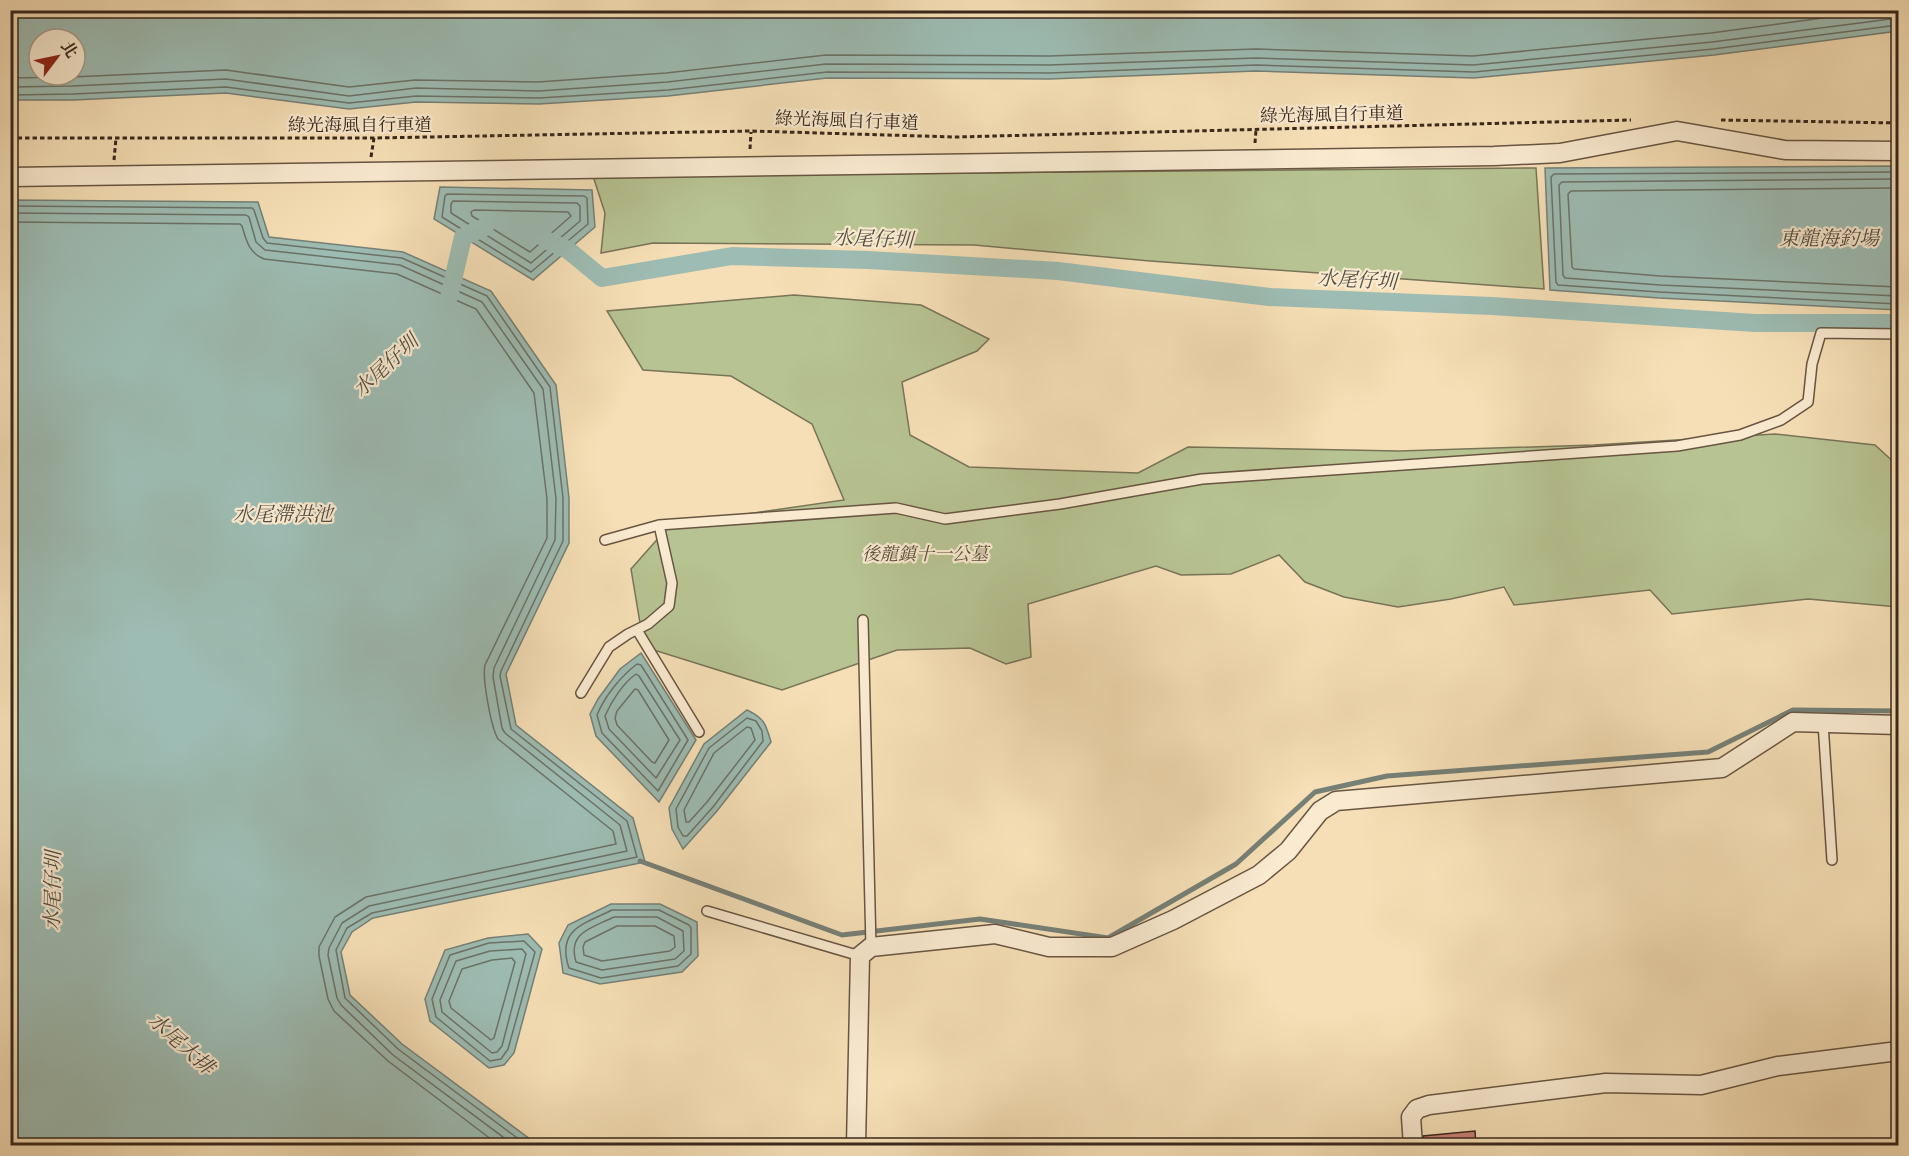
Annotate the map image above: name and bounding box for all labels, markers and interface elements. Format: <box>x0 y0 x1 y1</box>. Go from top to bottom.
north arrow <box>27 27 87 87</box>
text: 北 <box>55 36 84 62</box>
street label: 綠光海風自行車道 <box>1260 99 1404 129</box>
street label: 綠光海風自行車道 <box>775 104 919 136</box>
street label: 綠光海風自行車道 <box>288 111 432 138</box>
water label: 水尾仔圳 <box>833 222 916 254</box>
water label: 東龍海釣場 <box>1779 223 1881 252</box>
water label: 水尾仔圳 <box>1316 262 1401 296</box>
water label: 水尾仔圳 <box>346 325 426 403</box>
water label: 水尾滯洪池 <box>233 499 335 528</box>
park label: 後龍鎮十一公墓 <box>862 540 991 567</box>
water label: 水尾仔圳 <box>37 848 67 931</box>
water label: 水尾大排 <box>143 1005 224 1083</box>

